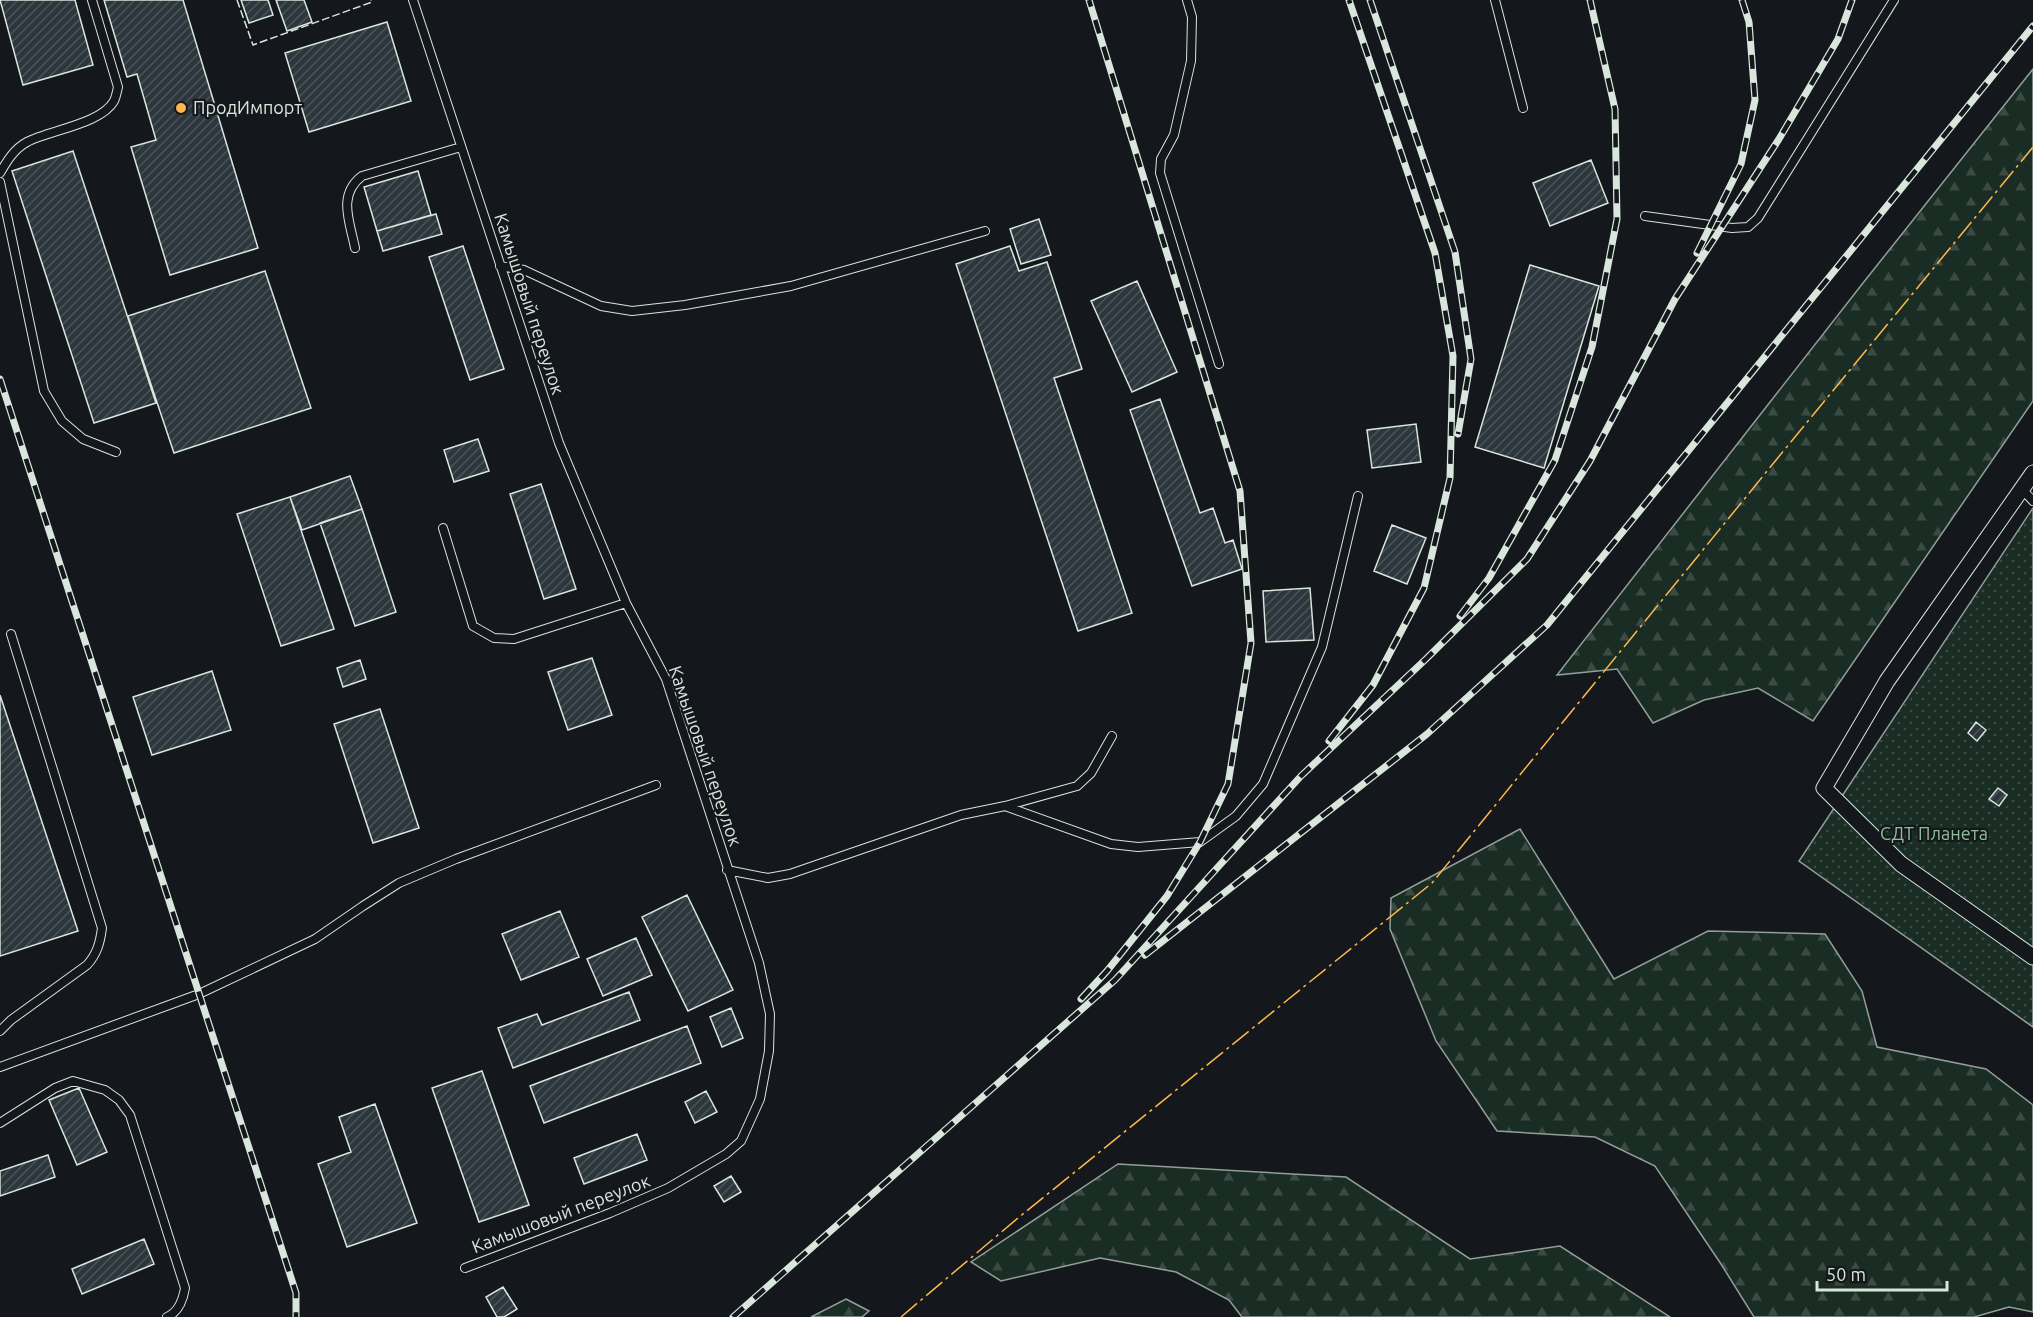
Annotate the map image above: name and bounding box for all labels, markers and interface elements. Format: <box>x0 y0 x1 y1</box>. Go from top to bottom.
place label: ПродИмпорт <box>193 97 302 117</box>
marker: ПродИмпорт <box>174 101 188 115</box>
street label: Камышовый переулок <box>491 211 569 397</box>
street label: Камышовый переулок <box>666 663 746 848</box>
park label: СДТ Планета <box>1880 823 1988 843</box>
street label: Камышовый переулок <box>469 1170 653 1256</box>
scale bar <box>1817 1254 1948 1292</box>
text: 50 m <box>1826 1264 1866 1284</box>

